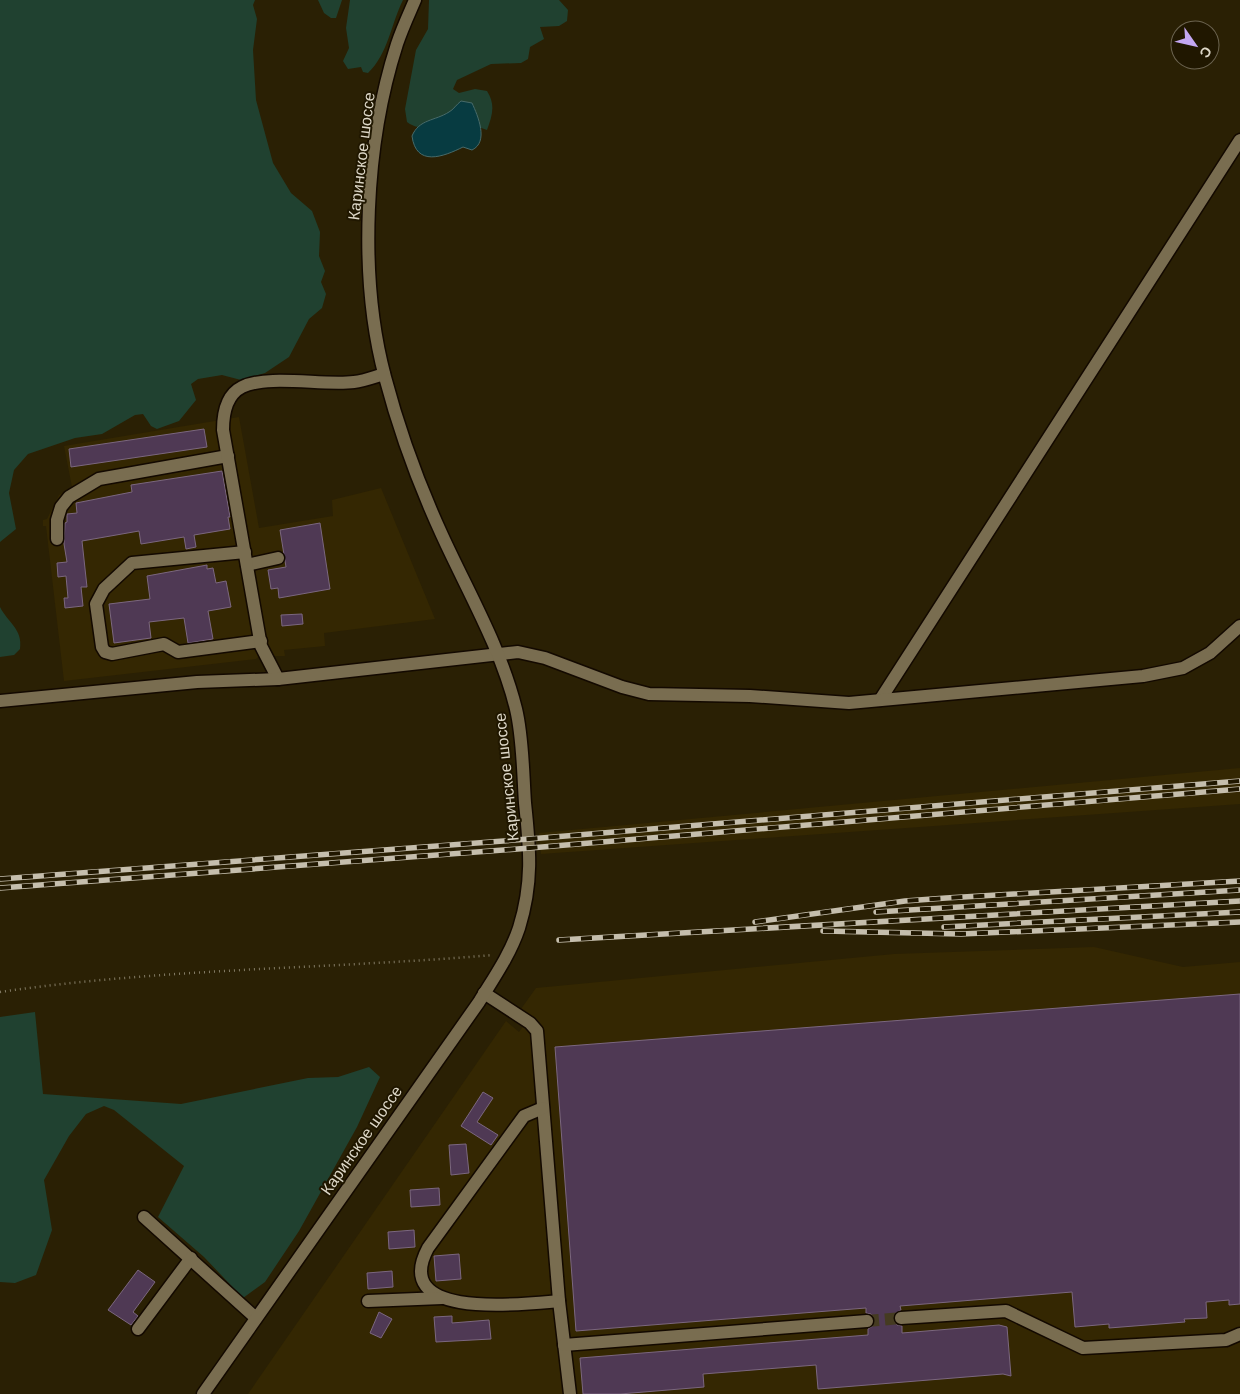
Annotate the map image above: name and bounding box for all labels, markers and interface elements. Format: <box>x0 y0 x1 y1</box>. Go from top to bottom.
north arrow <box>1170 20 1220 70</box>
text: С <box>1195 43 1216 61</box>
street label: Каринское шоссе <box>343 91 380 221</box>
street label: Каринское шоссе <box>489 712 524 842</box>
street label: Каринское шоссе <box>316 1081 407 1199</box>

